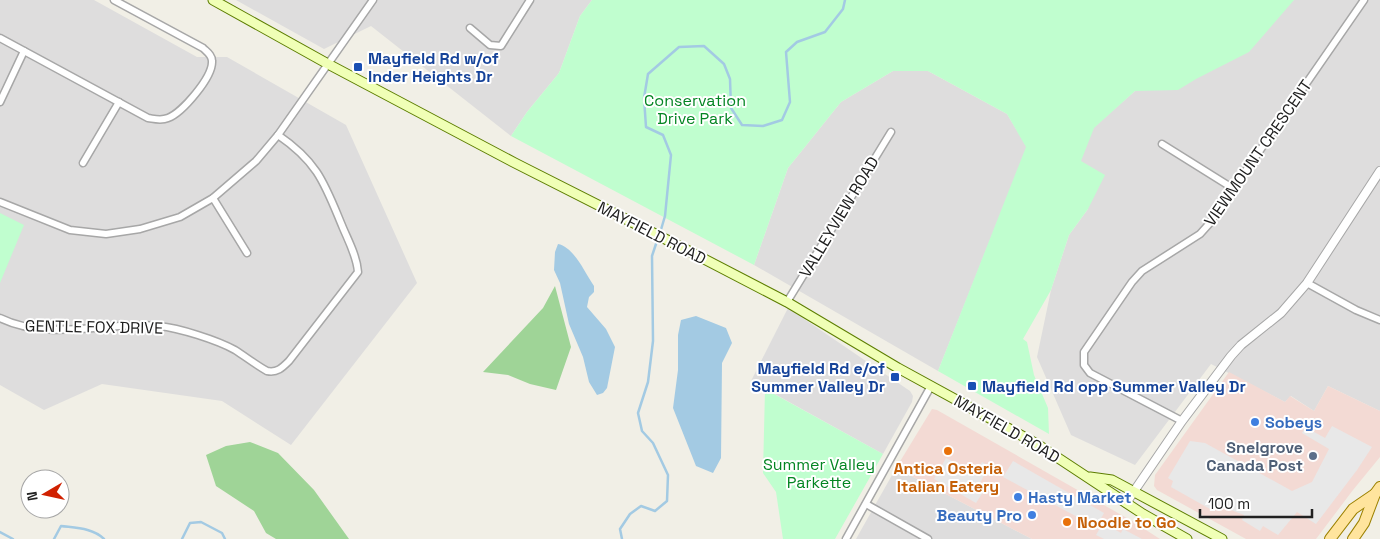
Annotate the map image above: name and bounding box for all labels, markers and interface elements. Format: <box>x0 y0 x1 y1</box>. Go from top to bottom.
place label: Mayfield Rd w/of Inder Heights Dr <box>368 48 499 87</box>
marker: Mayfield Rd w/of Inder Heights Dr <box>352 61 364 73</box>
street label: VIEWMOUNT CRESCENT <box>1199 76 1317 230</box>
park label: Conservation Drive Park <box>644 90 746 129</box>
street label: VALLEYVIEW ROAD <box>795 153 883 281</box>
street label: MAYFIELD ROAD <box>594 197 710 269</box>
street label: GENTLE FOX DRIVE <box>25 315 163 339</box>
place label: Mayfield Rd e/of Summer Valley Dr <box>751 358 885 397</box>
marker: Mayfield Rd e/of Summer Valley Dr <box>889 371 901 383</box>
place label: Mayfield Rd opp Summer Valley Dr <box>982 376 1246 397</box>
marker: Mayfield Rd opp Summer Valley Dr <box>966 380 978 392</box>
street label: MAYFIELD ROAD <box>950 390 1064 468</box>
place label: Sobeys <box>1265 412 1322 433</box>
marker: Sobeys <box>1249 416 1261 428</box>
place label: Snelgrove Canada Post <box>1206 437 1303 476</box>
marker: Antica Osteria Italian Eatery <box>942 445 954 457</box>
marker: Snelgrove Canada Post <box>1307 450 1319 462</box>
park label: Summer Valley Parkette <box>763 454 875 493</box>
place label: Antica Osteria Italian Eatery <box>893 458 1003 497</box>
north arrow <box>20 469 70 519</box>
scale bar <box>1200 486 1312 518</box>
place label: Hasty Market <box>1028 487 1132 508</box>
text: N <box>23 490 42 502</box>
marker: Hasty Market <box>1012 491 1024 503</box>
text: 100 m <box>1208 494 1250 513</box>
place label: Beauty Pro <box>937 505 1022 526</box>
marker: Beauty Pro <box>1026 509 1038 521</box>
place label: Noodle to Go <box>1077 512 1177 533</box>
marker: Noodle to Go <box>1061 516 1073 528</box>

